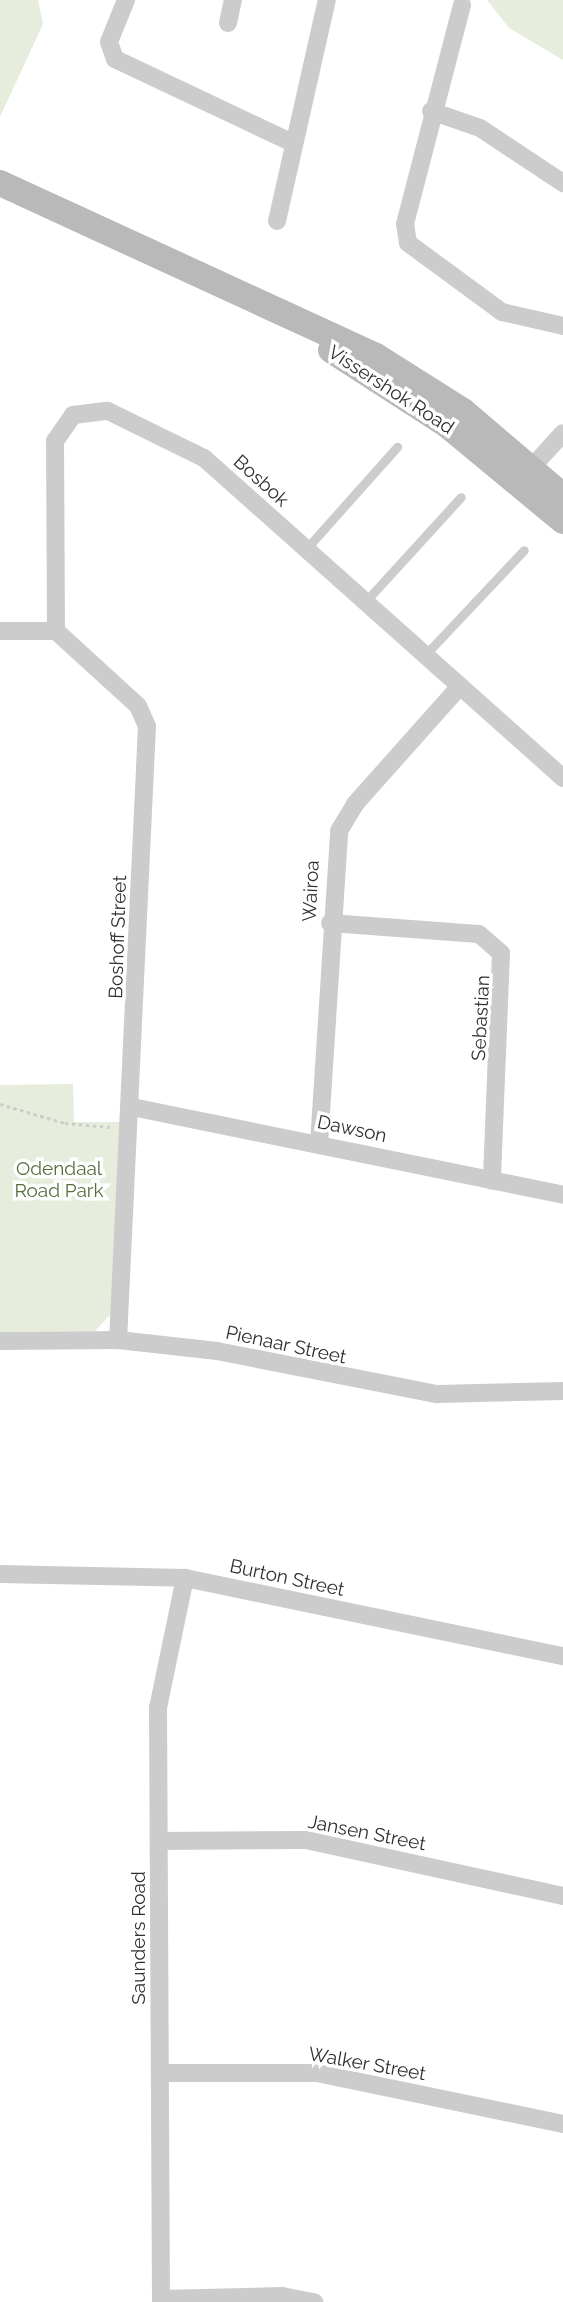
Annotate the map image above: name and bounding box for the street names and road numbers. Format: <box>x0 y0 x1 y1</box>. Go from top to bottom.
street label: Vissershok Road <box>324 341 458 439</box>
street label: Bosbok <box>229 450 293 512</box>
street label: Wairoa <box>298 860 324 922</box>
street label: Boshoff Street <box>104 875 132 999</box>
street label: Sebastian <box>467 975 495 1061</box>
street label: Dawson <box>315 1111 389 1147</box>
street label: Pienaar Street <box>223 1321 349 1369</box>
street label: Burton Street <box>228 1555 346 1601</box>
street label: Jansen Street <box>306 1810 428 1856</box>
street label: Saunders Road <box>128 1871 150 2005</box>
street label: Walker Street <box>306 2042 428 2086</box>

